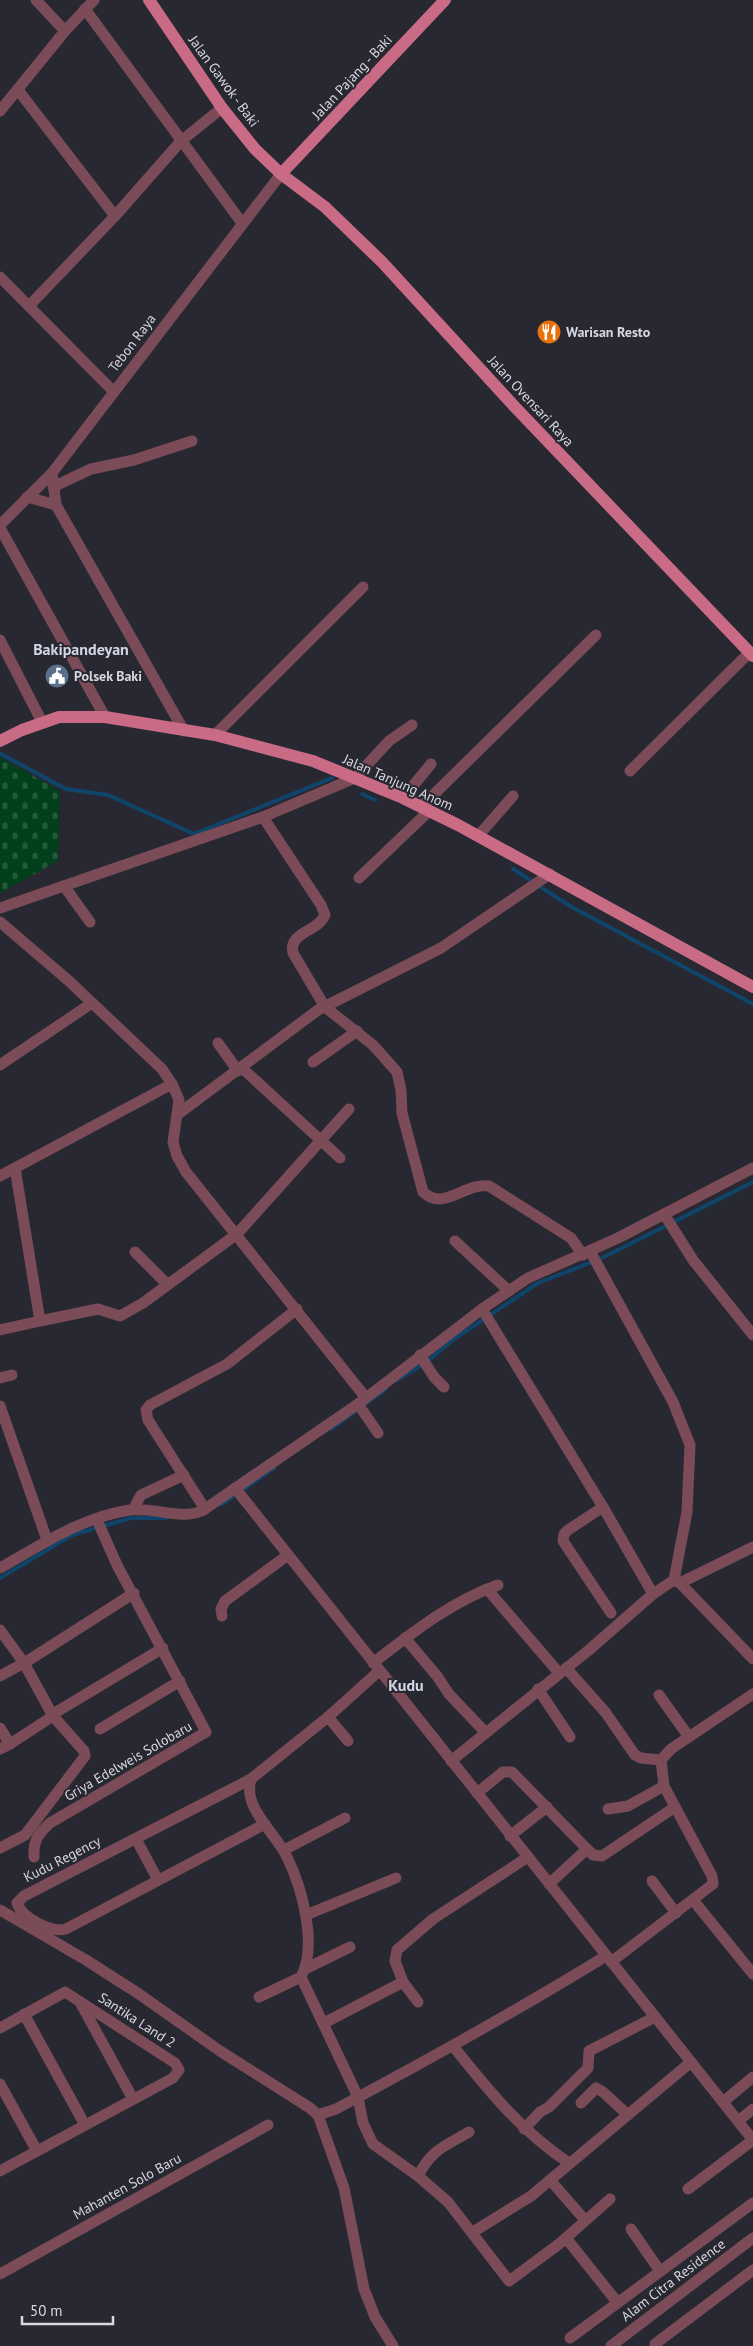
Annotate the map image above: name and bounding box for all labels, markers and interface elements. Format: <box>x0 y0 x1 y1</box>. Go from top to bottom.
street label: Jalan Gawok - Baki <box>184 31 263 130</box>
street label: Jalan Pajang - Baki <box>307 31 396 124</box>
street label: Tebon Raya <box>104 310 160 376</box>
restaurant icon: Warisan Resto <box>536 319 562 345</box>
place label: Warisan Resto <box>566 323 651 341</box>
street label: Jalan Ovensari Raya <box>484 351 578 450</box>
district label: Bakipandeyan <box>33 639 129 659</box>
public building icon: Polsek Baki <box>44 663 70 689</box>
place label: Polsek Baki <box>74 667 142 685</box>
street label: Jalan Tanjung Anom <box>339 749 456 814</box>
district label: Kudu <box>388 1675 424 1695</box>
street label: Griya Edelweis Solobaru <box>61 1717 195 1805</box>
street label: Kudu Regency <box>20 1832 104 1886</box>
street label: Santika Land 2 <box>95 1988 179 2052</box>
street label: Mahanten Solo Baru <box>70 2149 184 2223</box>
street label: Alam Citra Residence <box>617 2235 729 2325</box>
scale bar <box>22 2294 114 2326</box>
text: 50 m <box>30 2301 63 2320</box>

